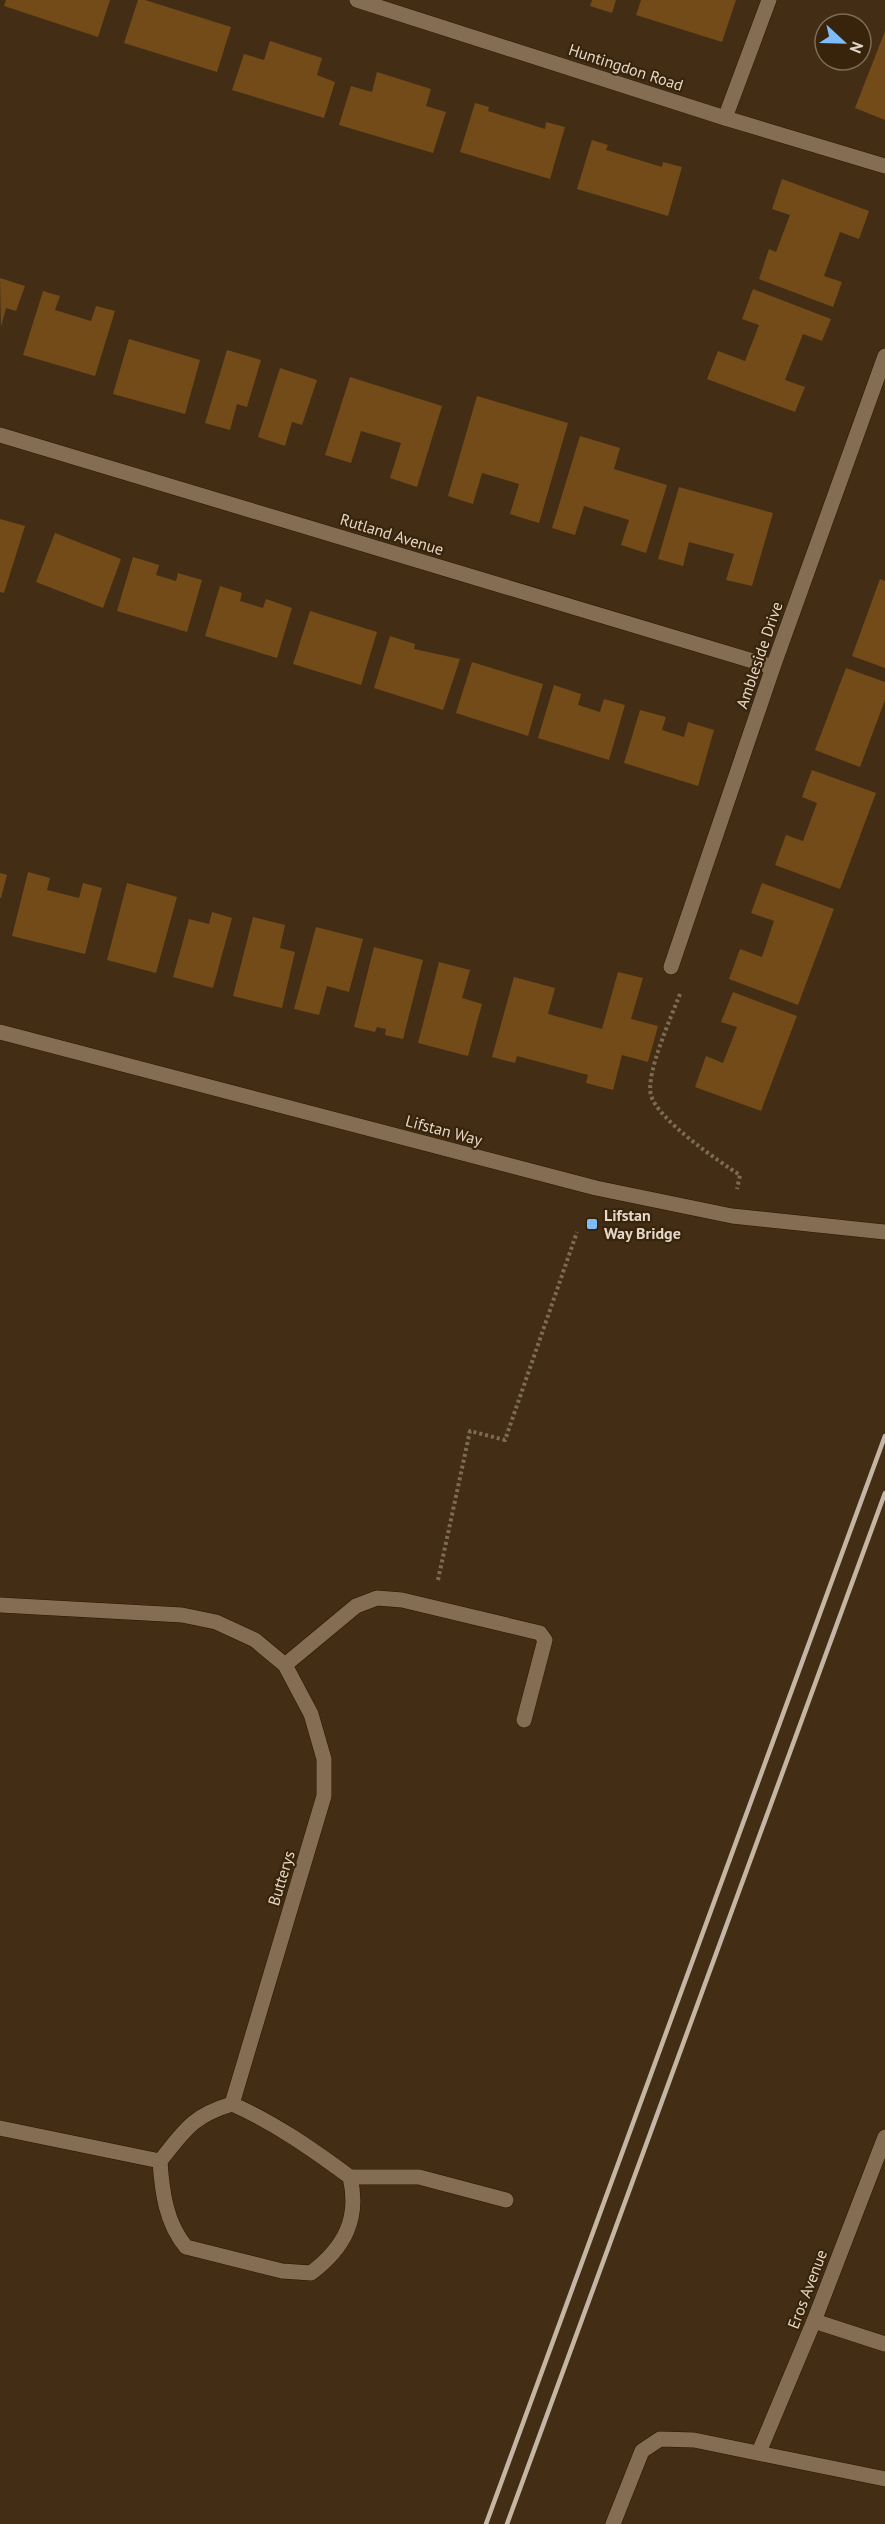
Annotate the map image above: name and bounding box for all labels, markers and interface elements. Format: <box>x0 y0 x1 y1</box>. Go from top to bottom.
north arrow <box>813 12 873 72</box>
street label: Huntingdon Road <box>566 39 686 95</box>
text: N <box>846 39 868 56</box>
street label: Rutland Avenue <box>338 509 446 559</box>
street label: Ambleside Drive <box>731 599 787 711</box>
street label: Lifstan Way <box>404 1110 485 1150</box>
place label: Lifstan Way Bridge <box>604 1205 681 1243</box>
marker: Lifstan Way Bridge <box>585 1217 599 1231</box>
street label: Butterys <box>263 1848 299 1908</box>
street label: Eros Avenue <box>783 2247 831 2331</box>

